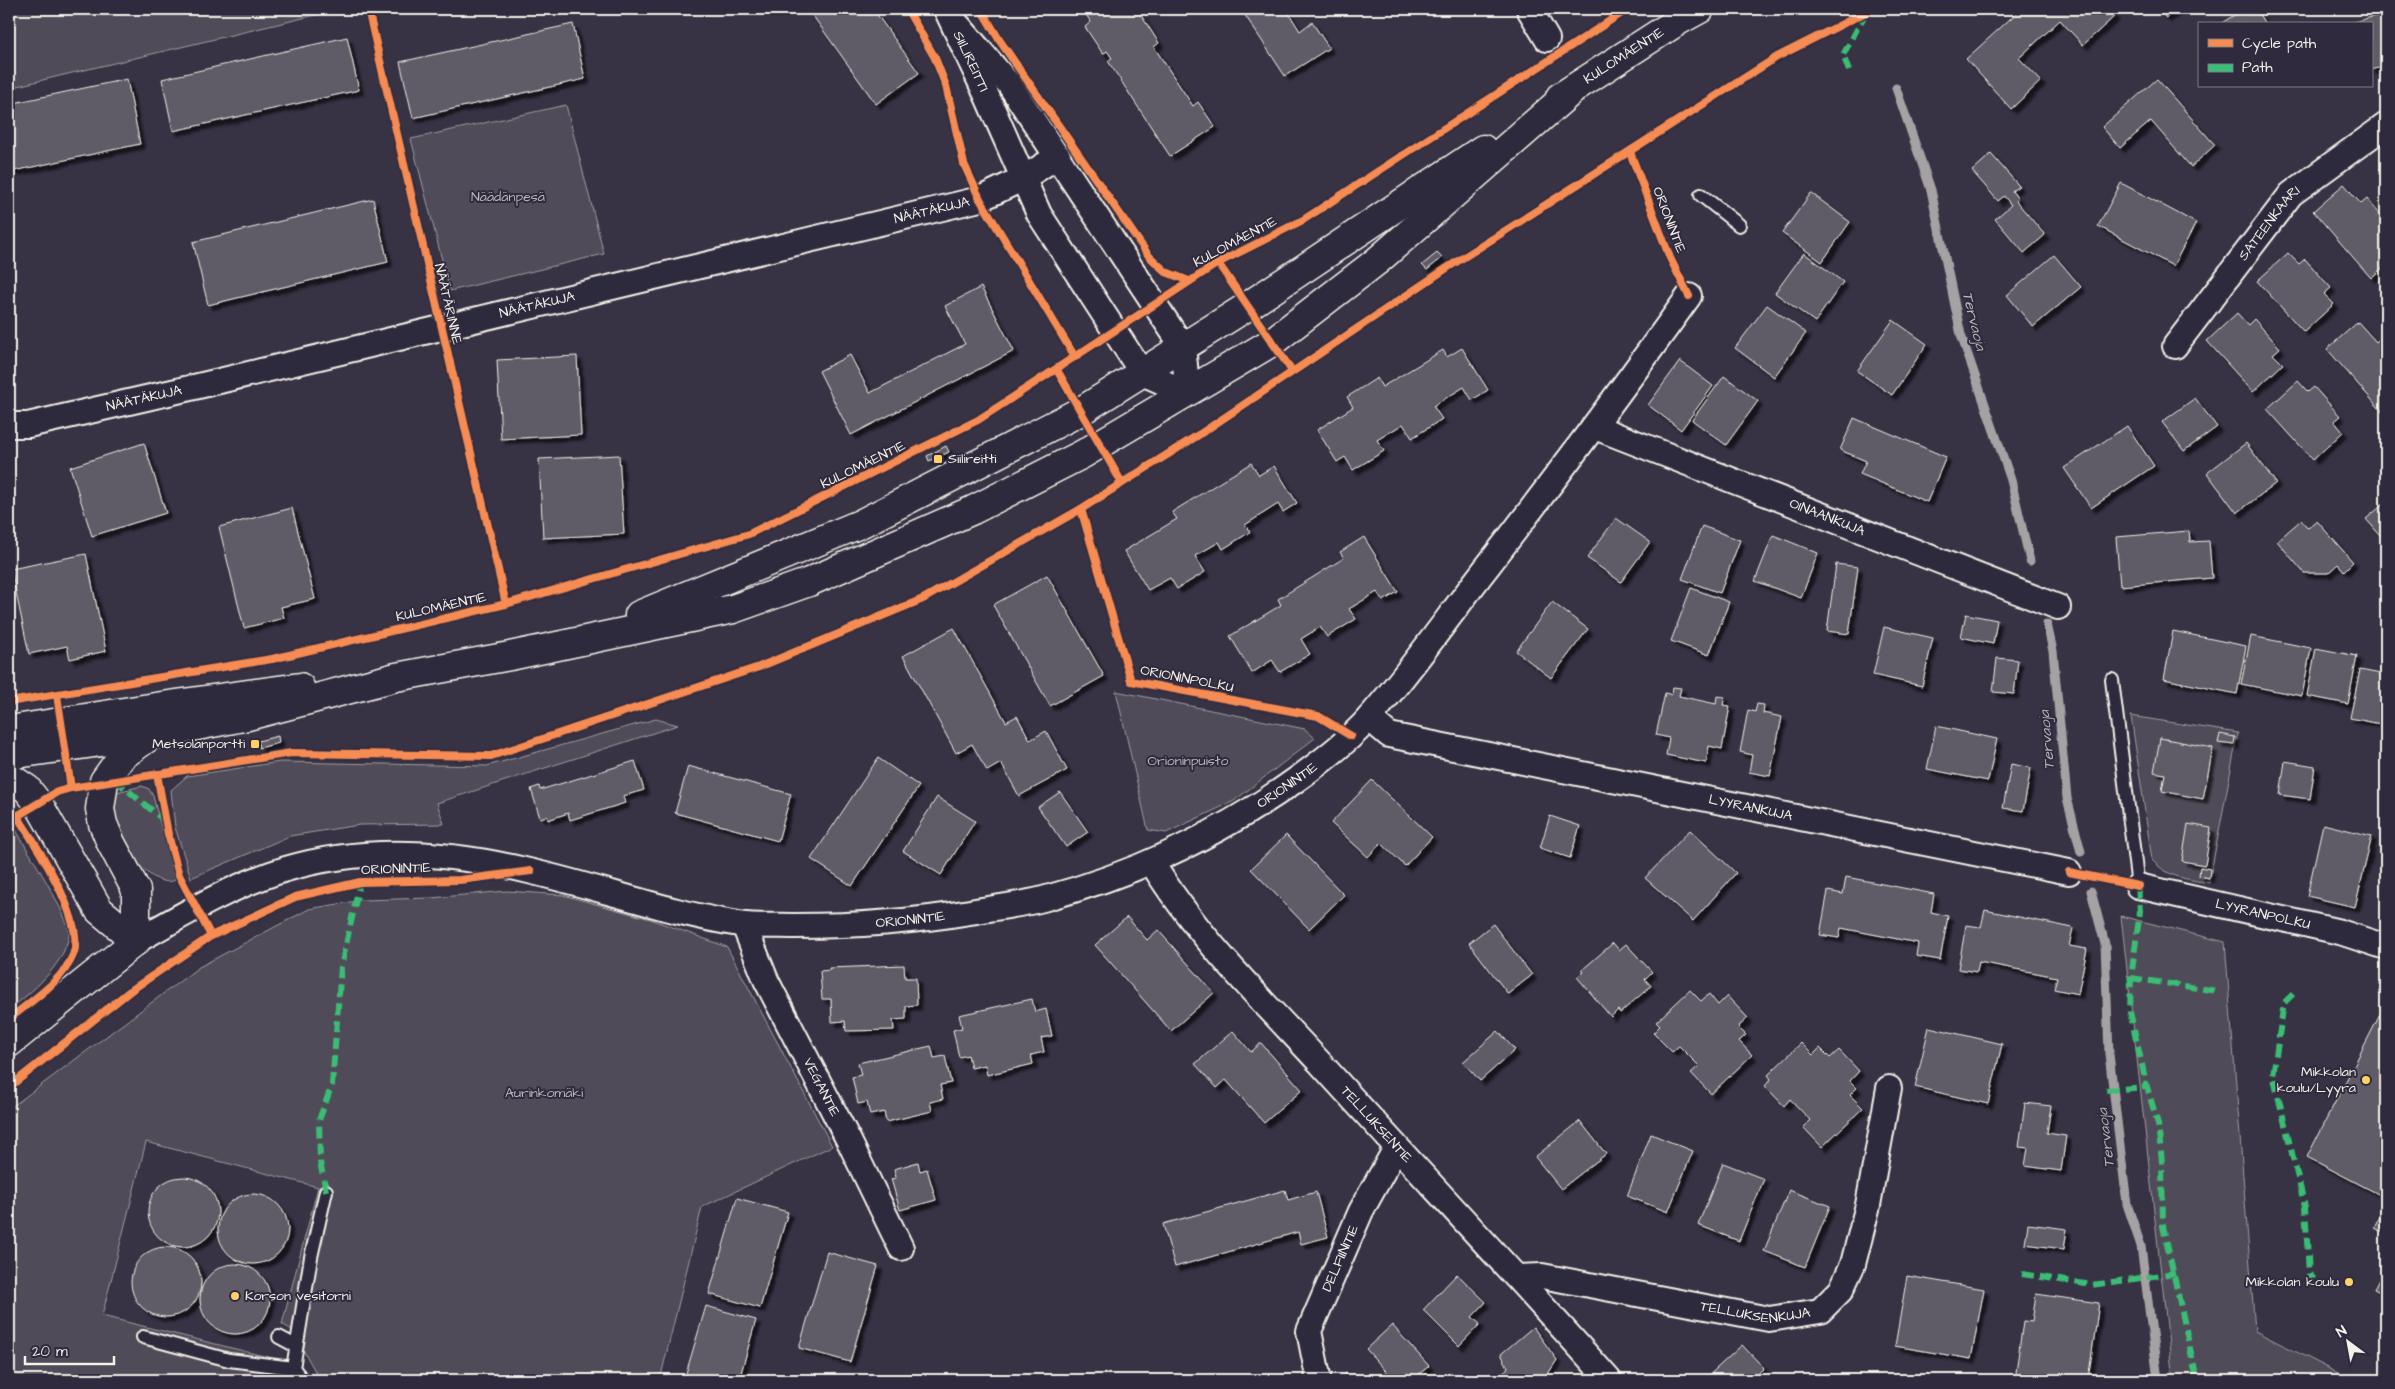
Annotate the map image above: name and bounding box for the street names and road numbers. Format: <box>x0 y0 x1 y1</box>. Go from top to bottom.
street label: KULOMÄENTIE <box>1580 22 1669 89</box>
street label: SIILIREITTI <box>948 28 994 95</box>
street label: SATEENKAARI <box>2234 181 2304 265</box>
street label: ORIONINTIE <box>1647 184 1691 257</box>
street label: NÄÄTÄKUJA <box>892 192 972 229</box>
street label: KULOMÄENTIE <box>1190 211 1281 272</box>
street label: NÄÄTÄRINNE <box>429 262 467 347</box>
street label: NÄÄTÄKUJA <box>497 286 577 324</box>
street label: NÄÄTÄKUJA <box>104 380 184 417</box>
street label: KULOMÄENTIE <box>817 436 909 494</box>
street label: OINAANKUJA <box>1786 493 1868 541</box>
street label: KULOMÄENTIE <box>394 587 489 627</box>
street label: ORIONINPOLKU <box>1139 660 1236 698</box>
street label: ORIONINTIE <box>1253 757 1322 814</box>
street label: LYYRANKUJA <box>1707 790 1794 826</box>
street label: ORIONINTIE <box>361 858 432 880</box>
street label: LYYRANPOLKU <box>2213 894 2312 935</box>
street label: ORIONINTIE <box>875 906 947 933</box>
street label: VEGANTIE <box>798 1054 845 1121</box>
street label: TELLUKSENTIE <box>1336 1082 1417 1168</box>
street label: DELFIINITIE <box>1317 1221 1364 1295</box>
street label: TELLUKSENKUJA <box>1698 1296 1812 1329</box>

